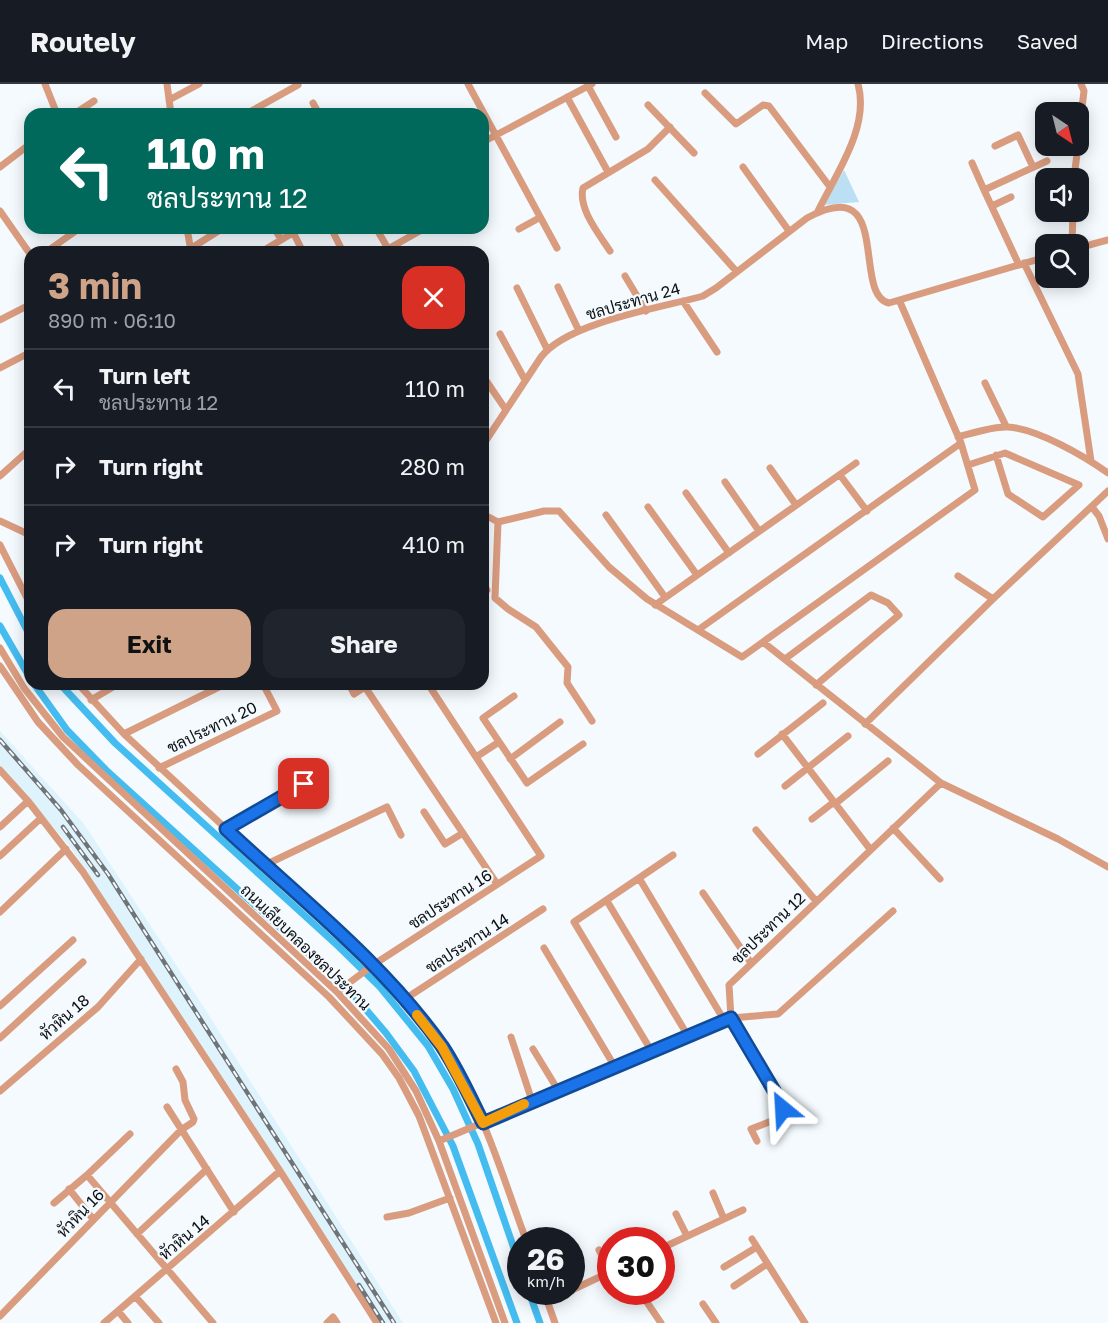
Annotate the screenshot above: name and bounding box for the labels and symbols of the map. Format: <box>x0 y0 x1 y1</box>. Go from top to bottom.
north arrow <box>1035 102 1089 156</box>
street label: ชลประทาน 24 <box>584 278 682 324</box>
street label: ชลประทาน 20 <box>164 697 260 757</box>
pin <box>278 758 329 809</box>
street label: ชลประทาน 16 <box>404 865 496 933</box>
street label: ถนนเลียบคลองชลประทาน <box>237 879 376 1014</box>
street label: ชลประทาน 12 <box>727 888 809 968</box>
street label: ชลประทาน 14 <box>421 909 513 977</box>
street label: หัวหิน 18 <box>35 990 93 1044</box>
position arrow <box>751 1077 815 1141</box>
street label: หัวหิน 16 <box>52 1184 108 1242</box>
street label: หัวหิน 14 <box>154 1210 214 1264</box>
speed limit sign: 30 <box>597 1227 675 1305</box>

